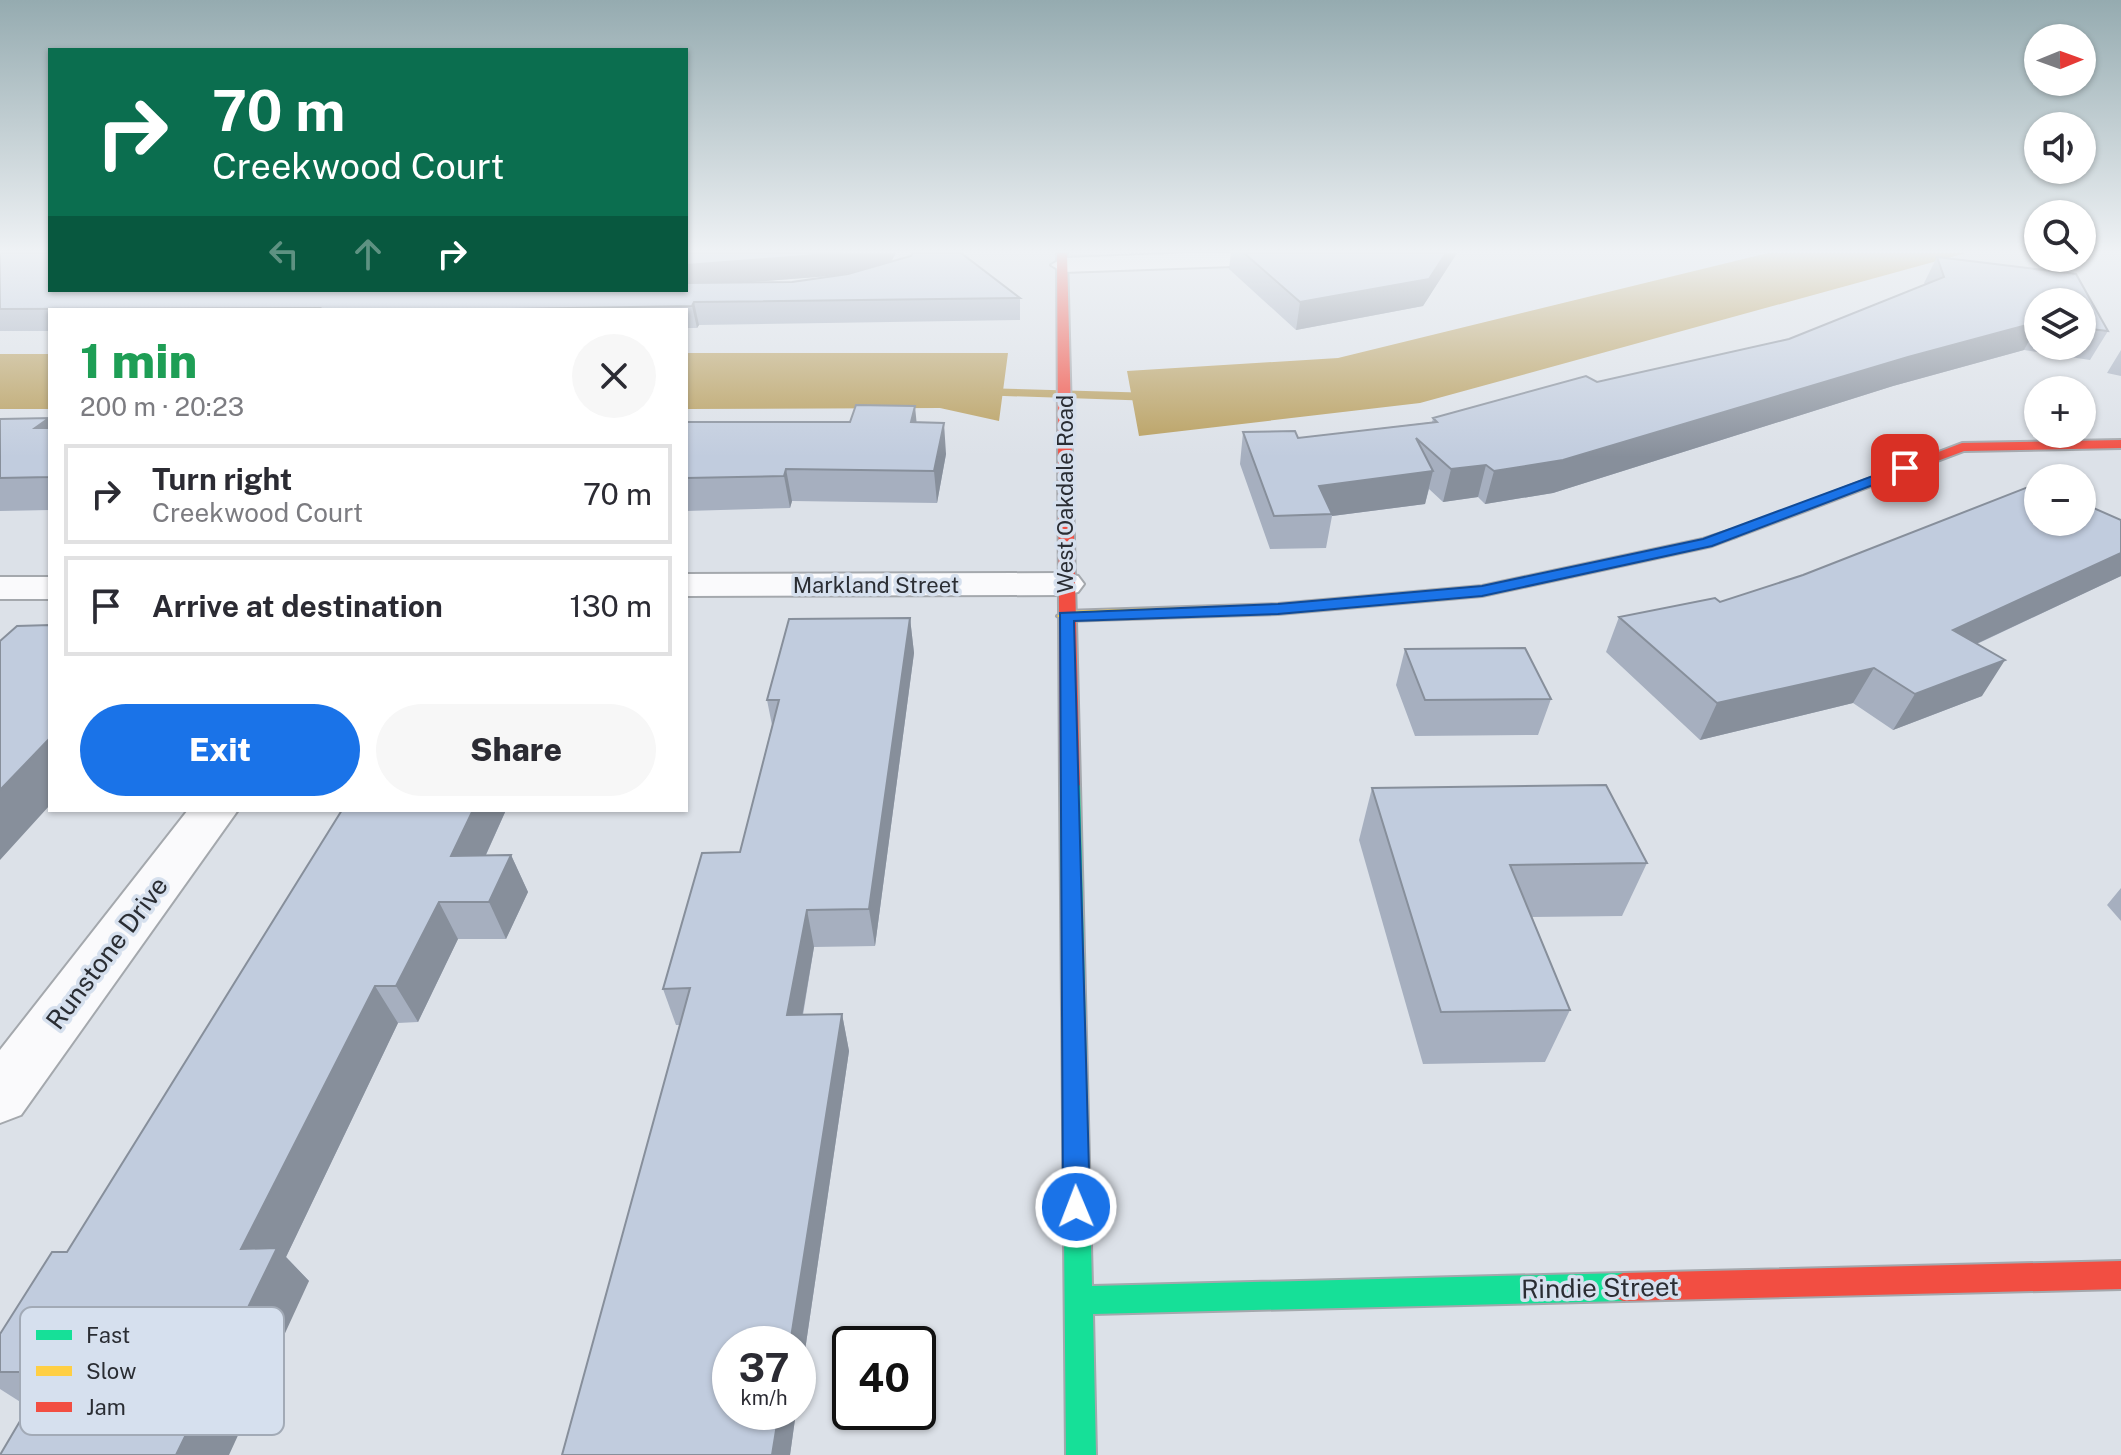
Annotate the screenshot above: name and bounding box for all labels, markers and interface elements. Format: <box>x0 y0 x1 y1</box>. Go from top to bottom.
north arrow <box>2024 24 2096 96</box>
map controls <box>2024 24 2096 536</box>
text: 70 m <box>212 78 345 144</box>
icon: right <box>80 80 184 184</box>
button: sound <box>2024 112 2096 184</box>
text: Creekwood Court <box>212 145 504 187</box>
button: search <box>2024 200 2096 272</box>
icon: left <box>262 232 306 276</box>
icon: ahead <box>346 232 390 276</box>
icon: right <box>430 232 474 276</box>
button: layers <box>2024 288 2096 360</box>
text: 1 min <box>80 332 197 389</box>
button: close <box>572 334 656 418</box>
button: + <box>2024 376 2096 448</box>
text: 200 m · 20:23 <box>80 391 244 422</box>
street label: West Oakdale Road <box>1052 395 1078 593</box>
pin <box>1871 434 1939 502</box>
icon: arrive <box>1883 446 1927 490</box>
text: Turn right <box>152 461 292 497</box>
button: − <box>2024 464 2096 536</box>
icon: right <box>84 472 128 516</box>
text: 70 m <box>583 476 652 512</box>
text: Creekwood Court <box>152 497 363 528</box>
street label: Markland Street <box>793 572 959 598</box>
icon: arrive <box>84 584 128 628</box>
text: Arrive at destination <box>152 588 443 624</box>
text: 130 m <box>569 588 652 624</box>
button: Exit <box>80 704 360 796</box>
button: Share <box>376 704 656 796</box>
street label: Runstone Drive <box>39 870 174 1035</box>
position arrow <box>1034 1165 1118 1249</box>
street label: Rindie Street <box>1521 1271 1679 1304</box>
legend <box>20 1307 284 1435</box>
text: Fast <box>86 1322 130 1348</box>
speed limit sign: 40 <box>832 1326 936 1430</box>
text: 37 <box>739 1344 789 1391</box>
text: Slow <box>86 1358 136 1384</box>
text: km/h <box>740 1386 788 1410</box>
text: Jam <box>86 1394 126 1420</box>

